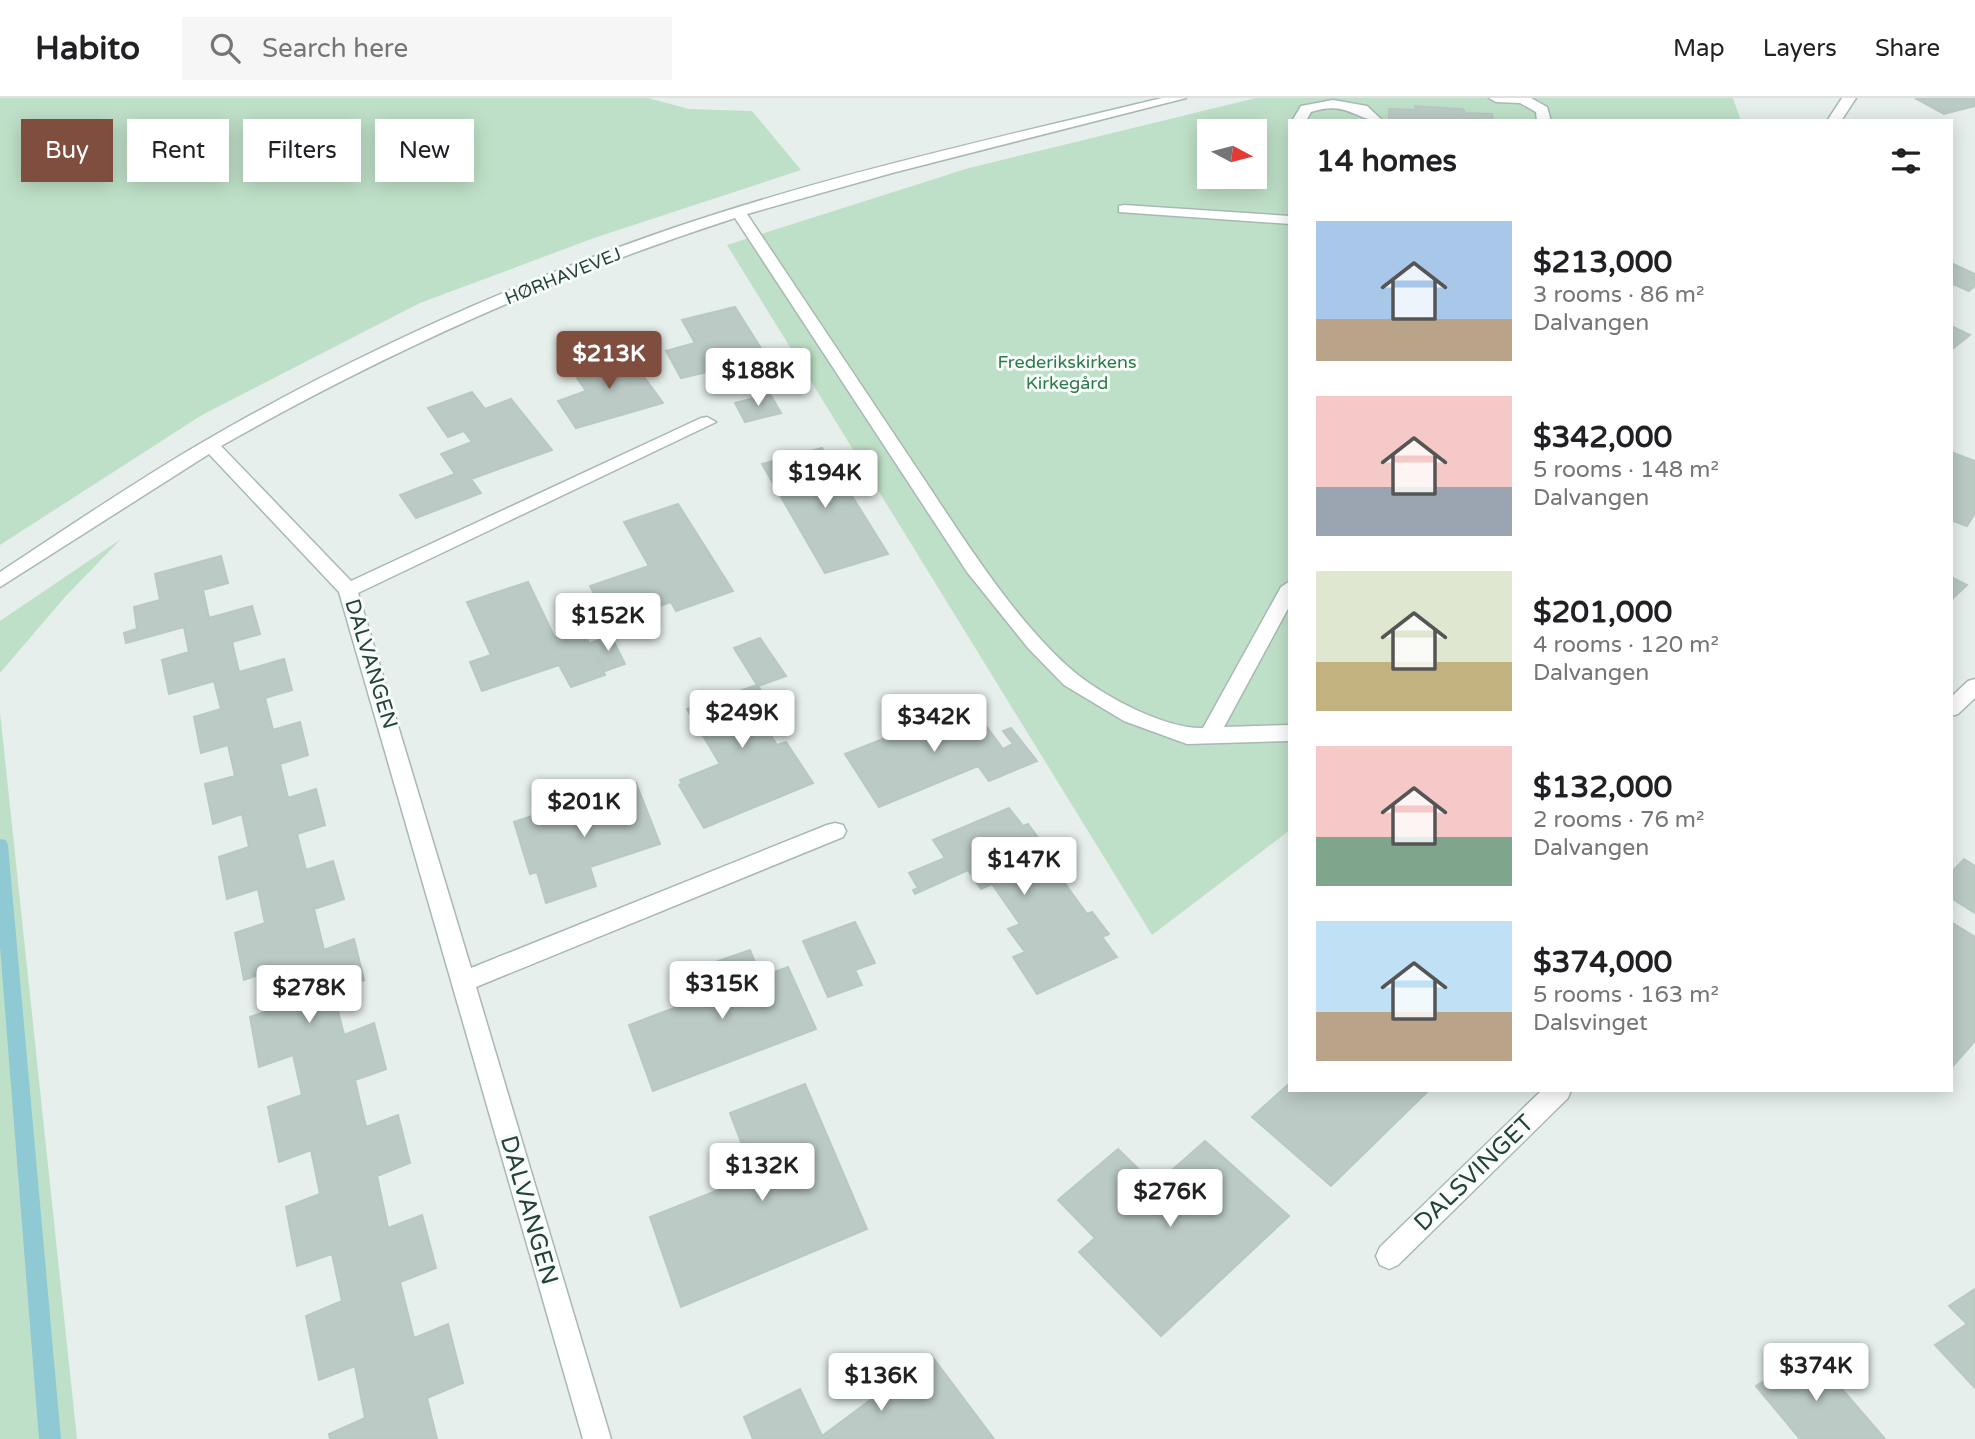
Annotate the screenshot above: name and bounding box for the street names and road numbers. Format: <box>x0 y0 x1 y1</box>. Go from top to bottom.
street label: HØRHAVEVEJ <box>502 243 624 309</box>
street label: DALVANGEN <box>339 596 403 732</box>
street label: DALSVINGET <box>1408 1109 1540 1237</box>
street label: DALVANGEN <box>494 1132 564 1288</box>

